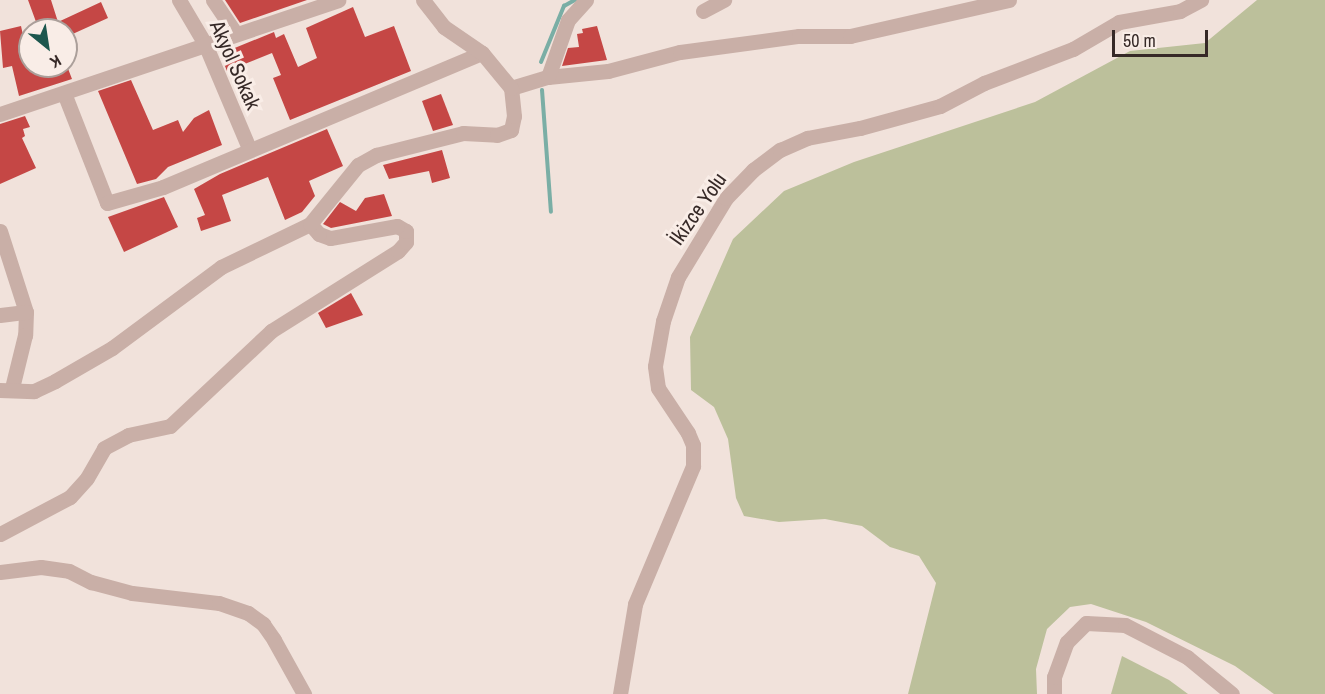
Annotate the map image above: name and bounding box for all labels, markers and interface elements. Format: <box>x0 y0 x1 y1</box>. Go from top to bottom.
street label: Akyol Sokak <box>204 17 266 113</box>
north arrow <box>18 18 78 78</box>
scale bar <box>1115 18 1211 56</box>
text: 50 m <box>1123 28 1156 53</box>
text: K <box>46 50 66 74</box>
street label: İkizce Yolu <box>664 168 732 250</box>

